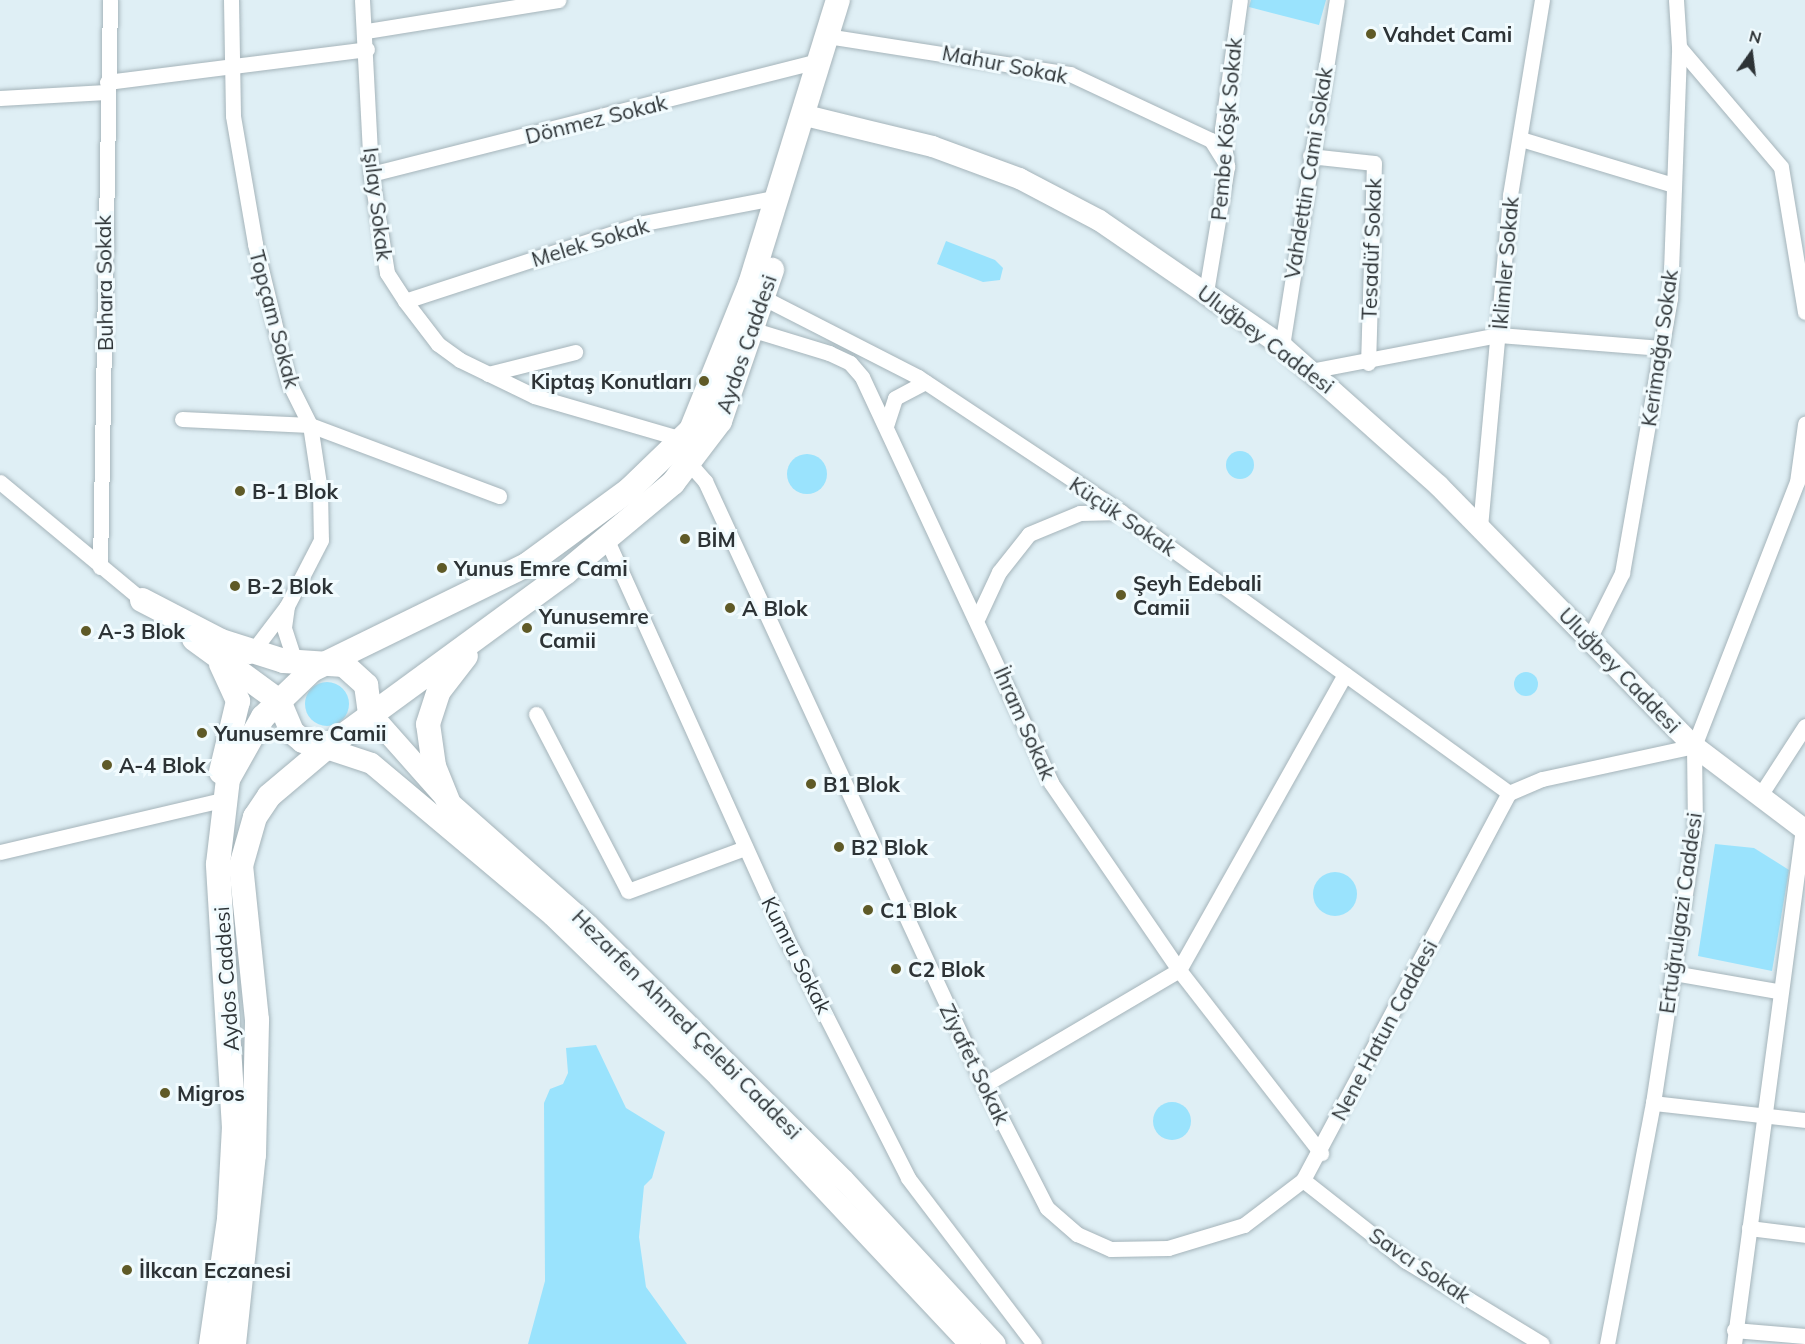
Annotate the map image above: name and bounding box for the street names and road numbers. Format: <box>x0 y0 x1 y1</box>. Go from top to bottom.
street label: Pembe Köşk Sokak <box>1205 36 1247 222</box>
street label: Mahur Sokak <box>940 39 1070 89</box>
street label: Vahdettin Cami Sokak <box>1279 65 1337 281</box>
street label: Dönmez Sokak <box>522 89 670 149</box>
street label: Işılay Sokak <box>359 146 397 262</box>
street label: Tesadüf Sokak <box>1356 178 1386 320</box>
street label: İklimler Sokak <box>1487 195 1523 331</box>
street label: Melek Sokak <box>528 212 652 272</box>
street label: Buhara Sokak <box>90 215 118 351</box>
street label: Topçam Sokak <box>244 247 306 391</box>
street label: Kerimağa Sokak <box>1636 268 1682 428</box>
street label: Aydos Caddesi <box>710 271 782 417</box>
street label: Uluğbey Caddesi <box>1193 280 1339 398</box>
street label: Küçük Sokak <box>1065 471 1181 561</box>
street label: Uluğbey Caddesi <box>1554 602 1686 738</box>
street label: İhram Sokak <box>989 663 1061 783</box>
street label: Ertuğrulgazi Caddesi <box>1653 811 1707 1015</box>
street label: Kumru Sokak <box>757 892 837 1018</box>
street label: Hezarfen Ahmed Çelebi Caddesi <box>567 904 807 1144</box>
street label: Aydos Caddesi <box>208 906 244 1052</box>
street label: Nene Hatun Caddesi <box>1326 935 1442 1125</box>
street label: Ziyafet Sokak <box>935 999 1015 1129</box>
street label: Savcı Sokak <box>1365 1222 1475 1308</box>

